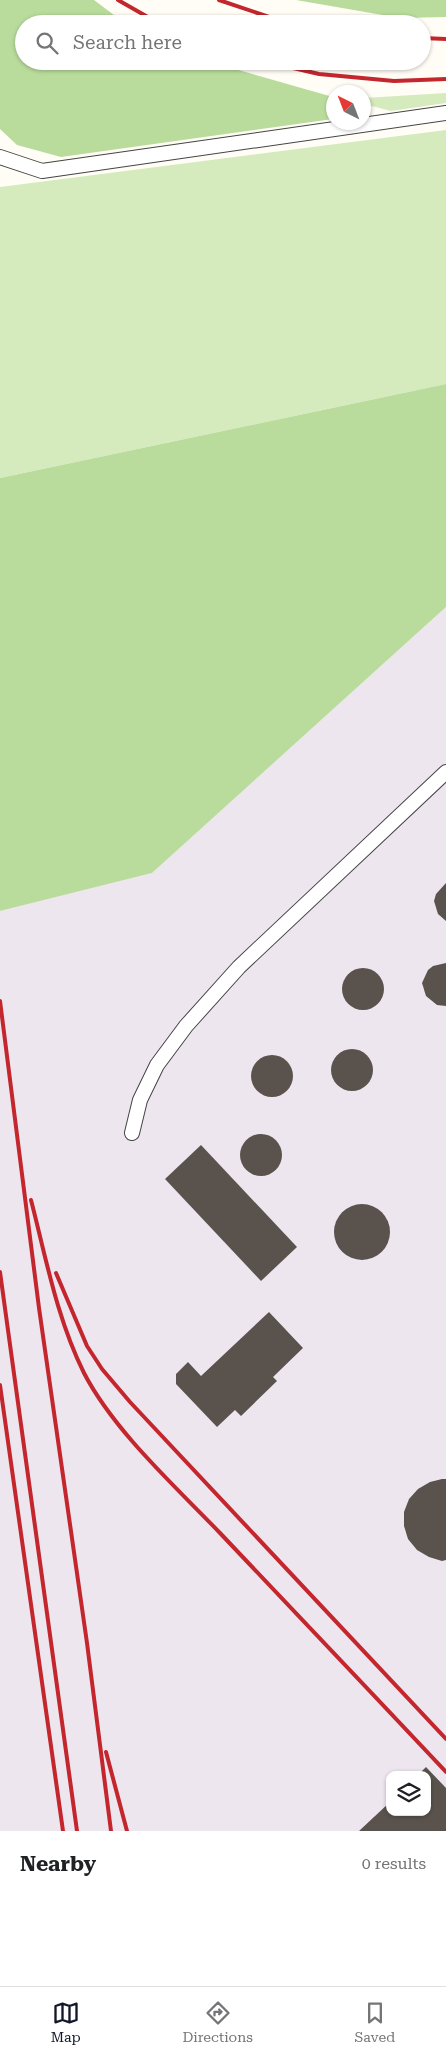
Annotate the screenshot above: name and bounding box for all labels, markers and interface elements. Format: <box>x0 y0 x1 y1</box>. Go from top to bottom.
search box <box>15 15 431 70</box>
icon: search <box>33 29 61 57</box>
text: Search here <box>73 31 182 54</box>
north arrow <box>326 85 371 130</box>
map controls <box>386 1771 431 1816</box>
button: layers <box>386 1771 431 1816</box>
text: Nearby <box>20 1852 96 1876</box>
text: 0 results <box>362 1854 426 1873</box>
tab: Map <box>51 1999 81 2045</box>
tab: Directions <box>182 1999 253 2045</box>
tab: Saved <box>355 1999 395 2045</box>

